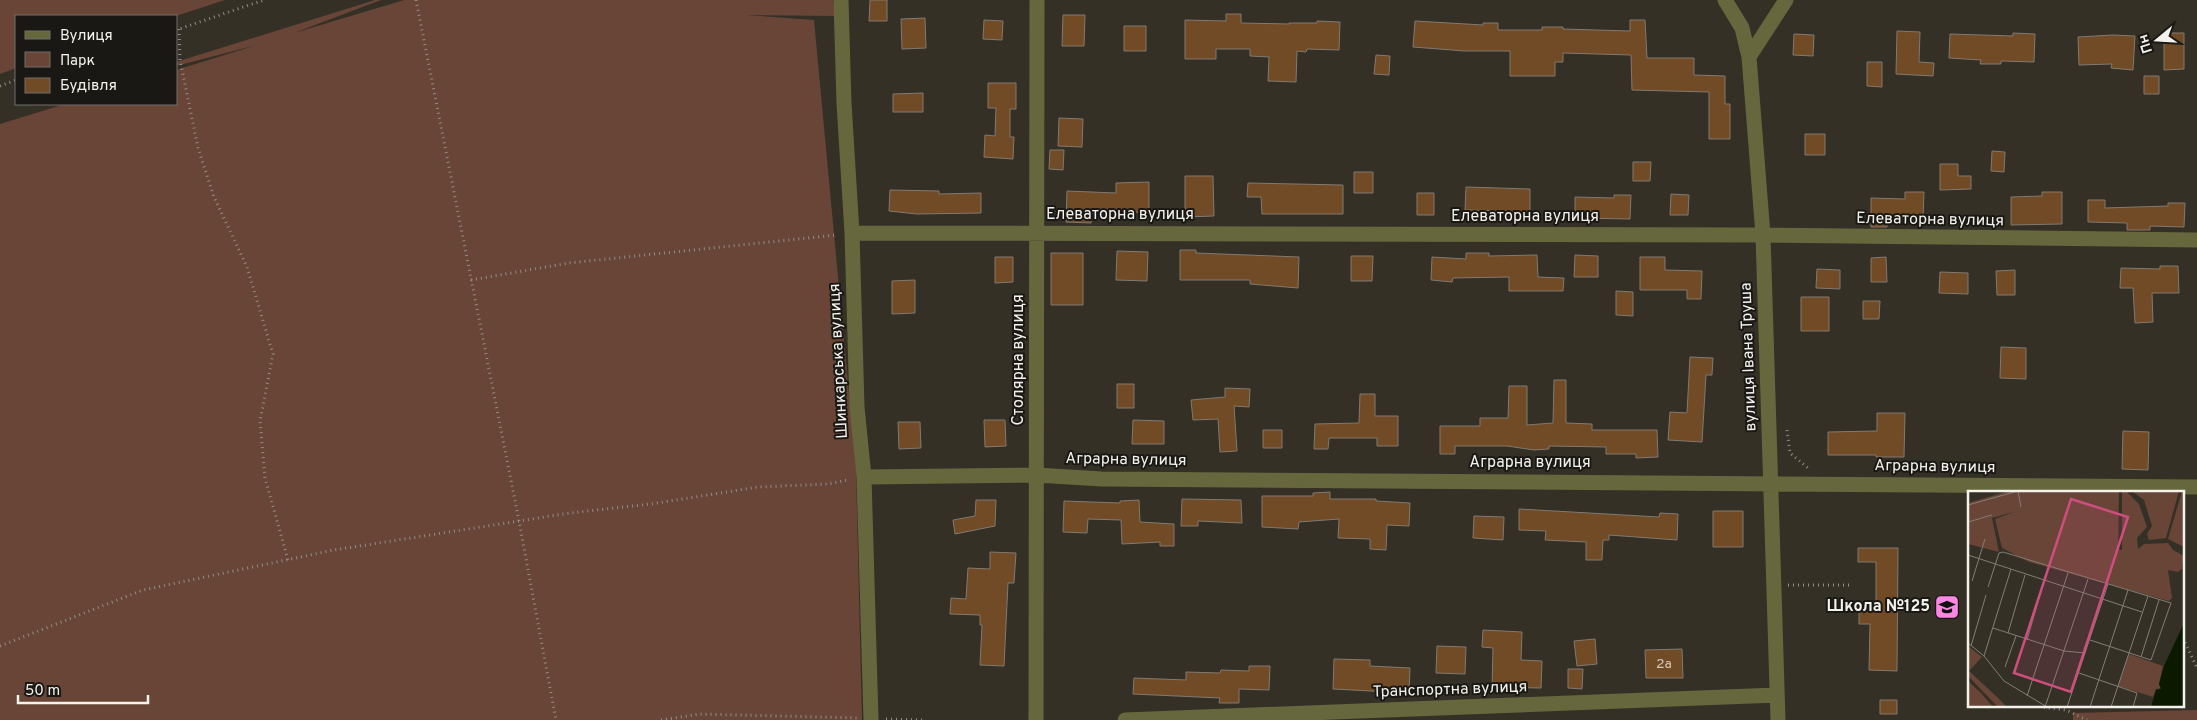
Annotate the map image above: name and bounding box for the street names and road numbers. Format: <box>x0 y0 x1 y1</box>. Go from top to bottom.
street label: Елеваторна вулиця <box>1046 205 1194 225</box>
street label: Елеваторна вулиця <box>1451 207 1599 227</box>
street label: Елеваторна вулиця <box>1856 209 2004 231</box>
street label: вулиця Івана Труша <box>1736 282 1762 432</box>
street label: Шинкарська вулиця <box>825 283 853 439</box>
street label: Столярна вулиця <box>1009 294 1029 426</box>
street label: Аграрна вулиця <box>1065 449 1187 471</box>
street label: Аграрна вулиця <box>1469 453 1591 473</box>
street label: Аграрна вулиця <box>1874 456 1996 478</box>
street label: Транспортна вулиця <box>1372 677 1528 703</box>

